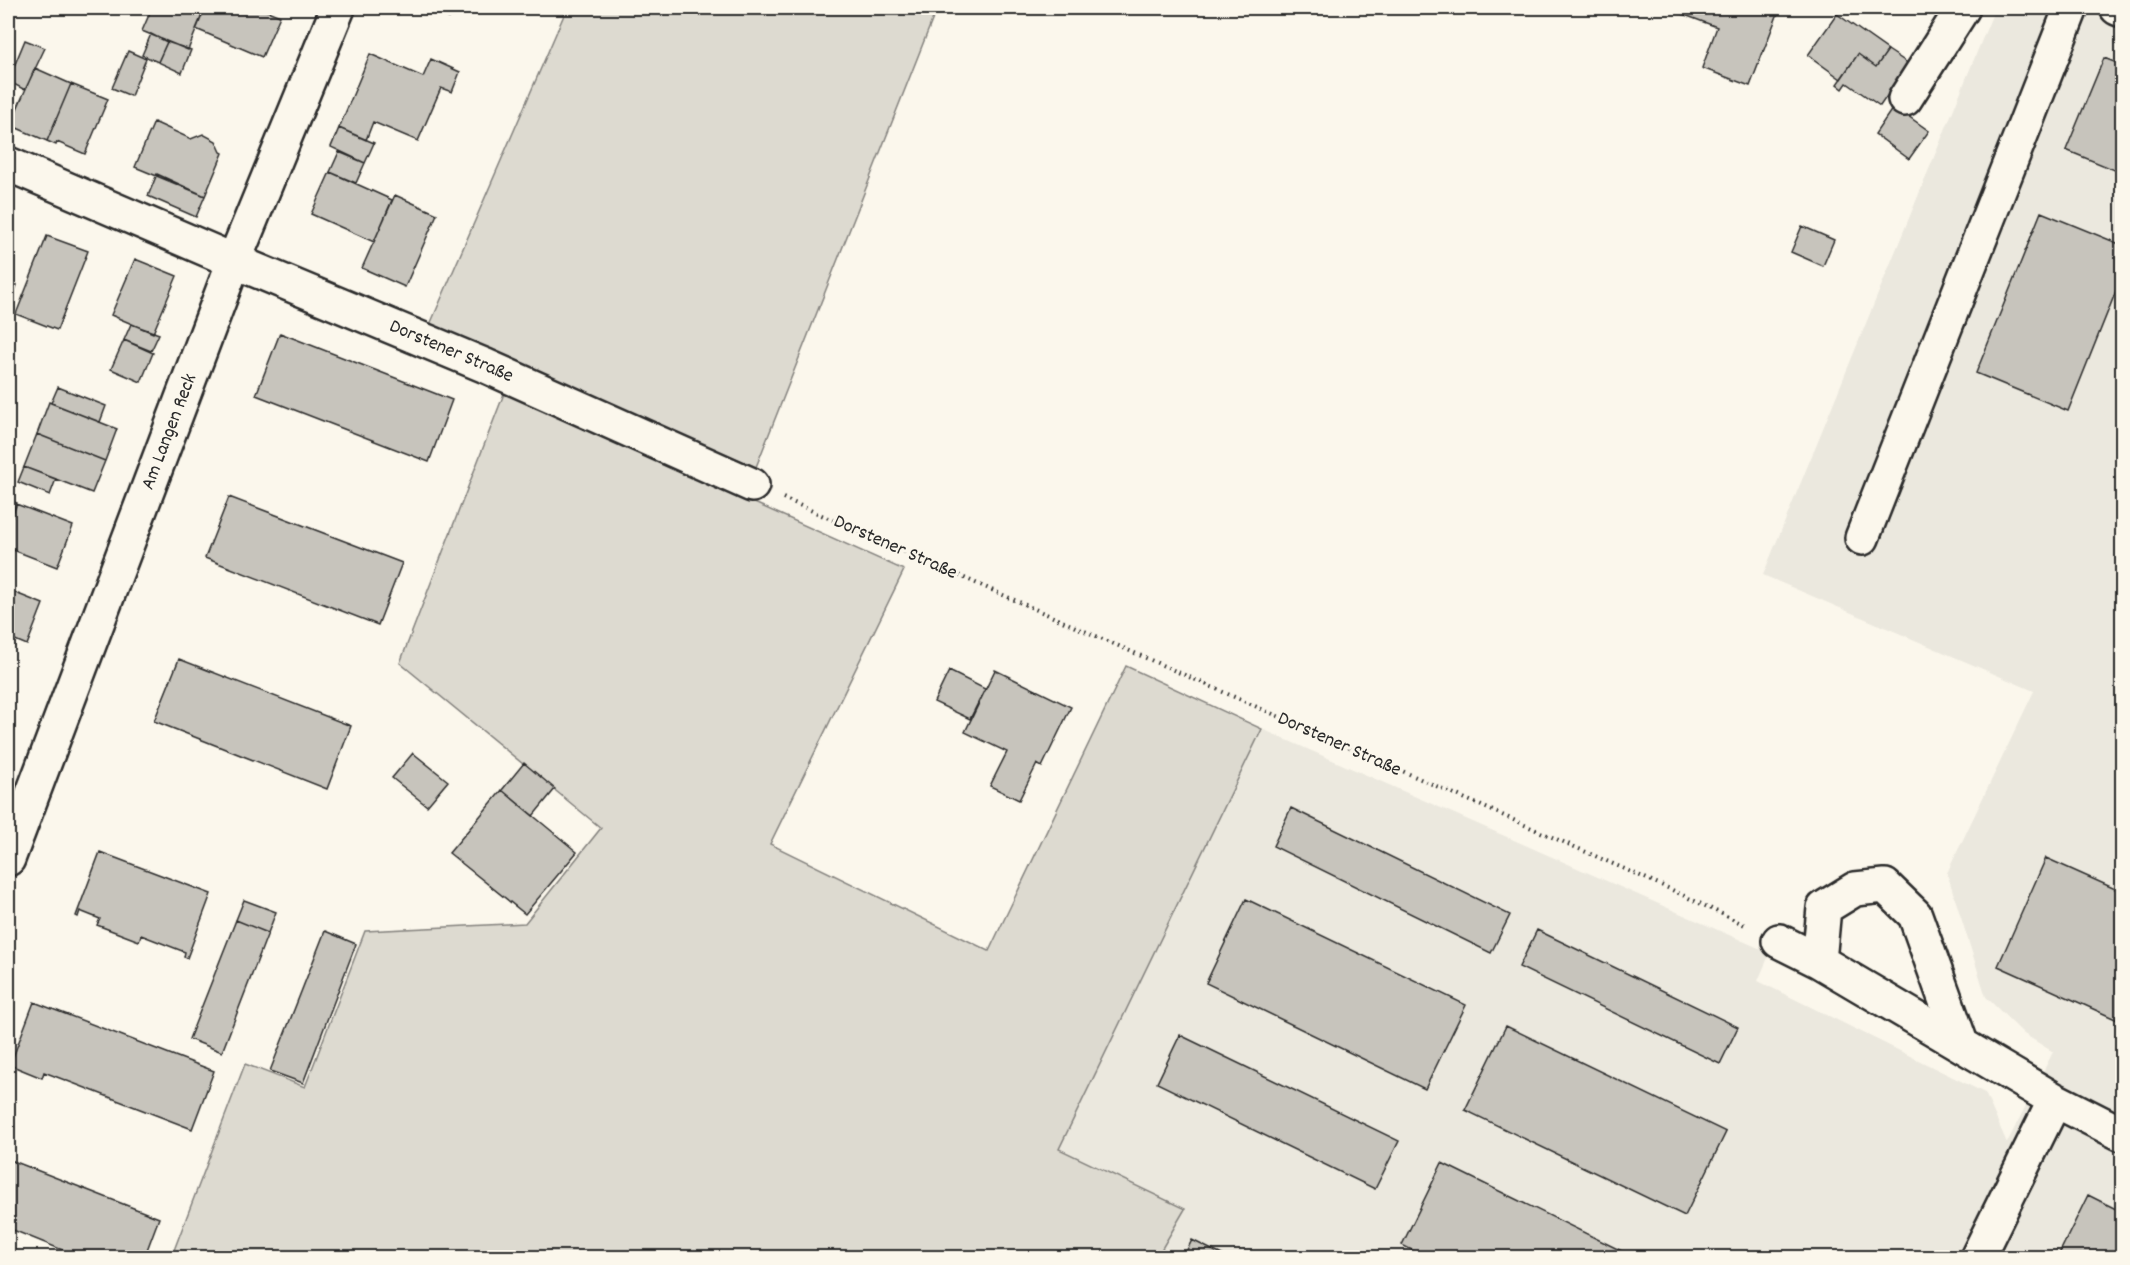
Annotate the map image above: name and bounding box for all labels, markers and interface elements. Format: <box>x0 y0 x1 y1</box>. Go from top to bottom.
street label: Dorstener Straße <box>385 313 518 391</box>
street label: Am Langen Reck <box>135 370 205 494</box>
street label: Dorstener Straße <box>829 508 961 588</box>
street label: Dorstener Straße <box>1273 705 1405 785</box>

